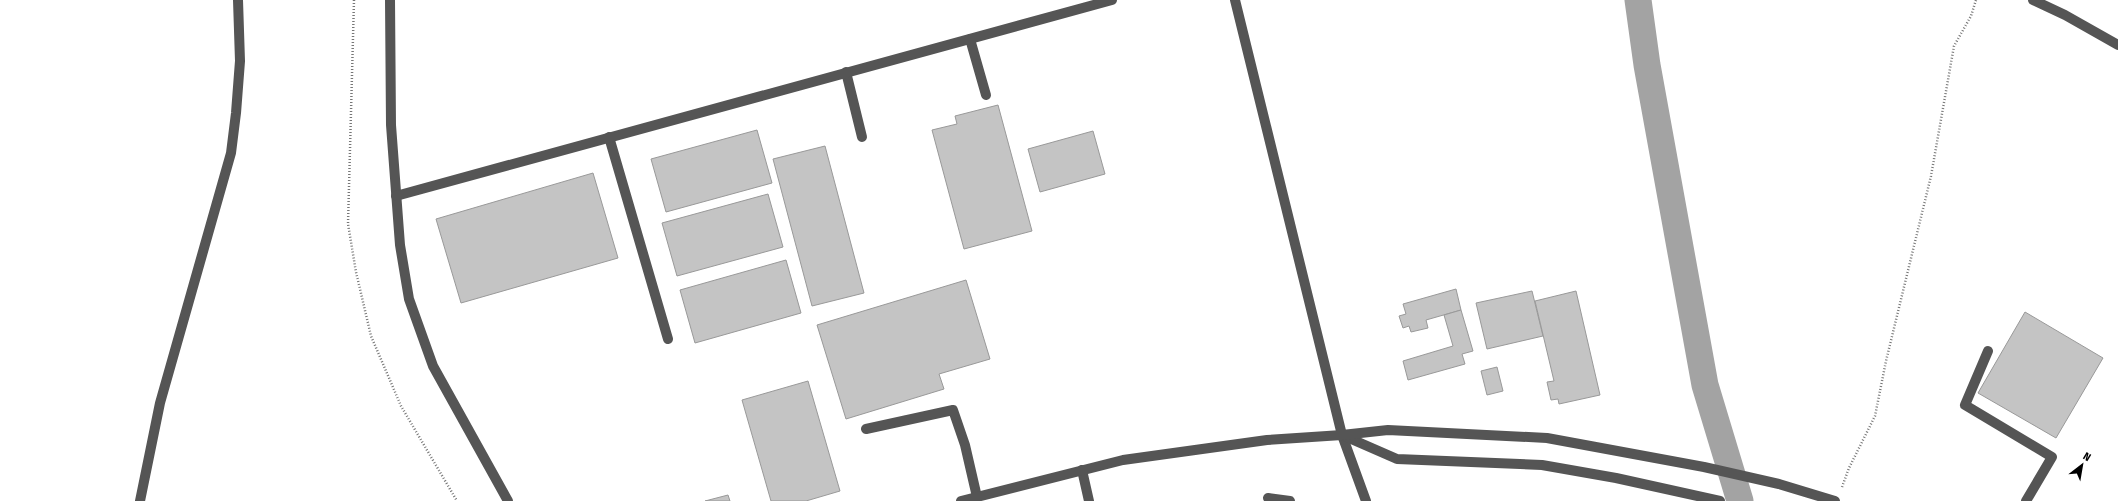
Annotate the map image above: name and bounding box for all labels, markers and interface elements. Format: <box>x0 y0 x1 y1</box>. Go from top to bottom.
north arrow <box>2062 445 2102 485</box>
text: N <box>2081 450 2093 464</box>

